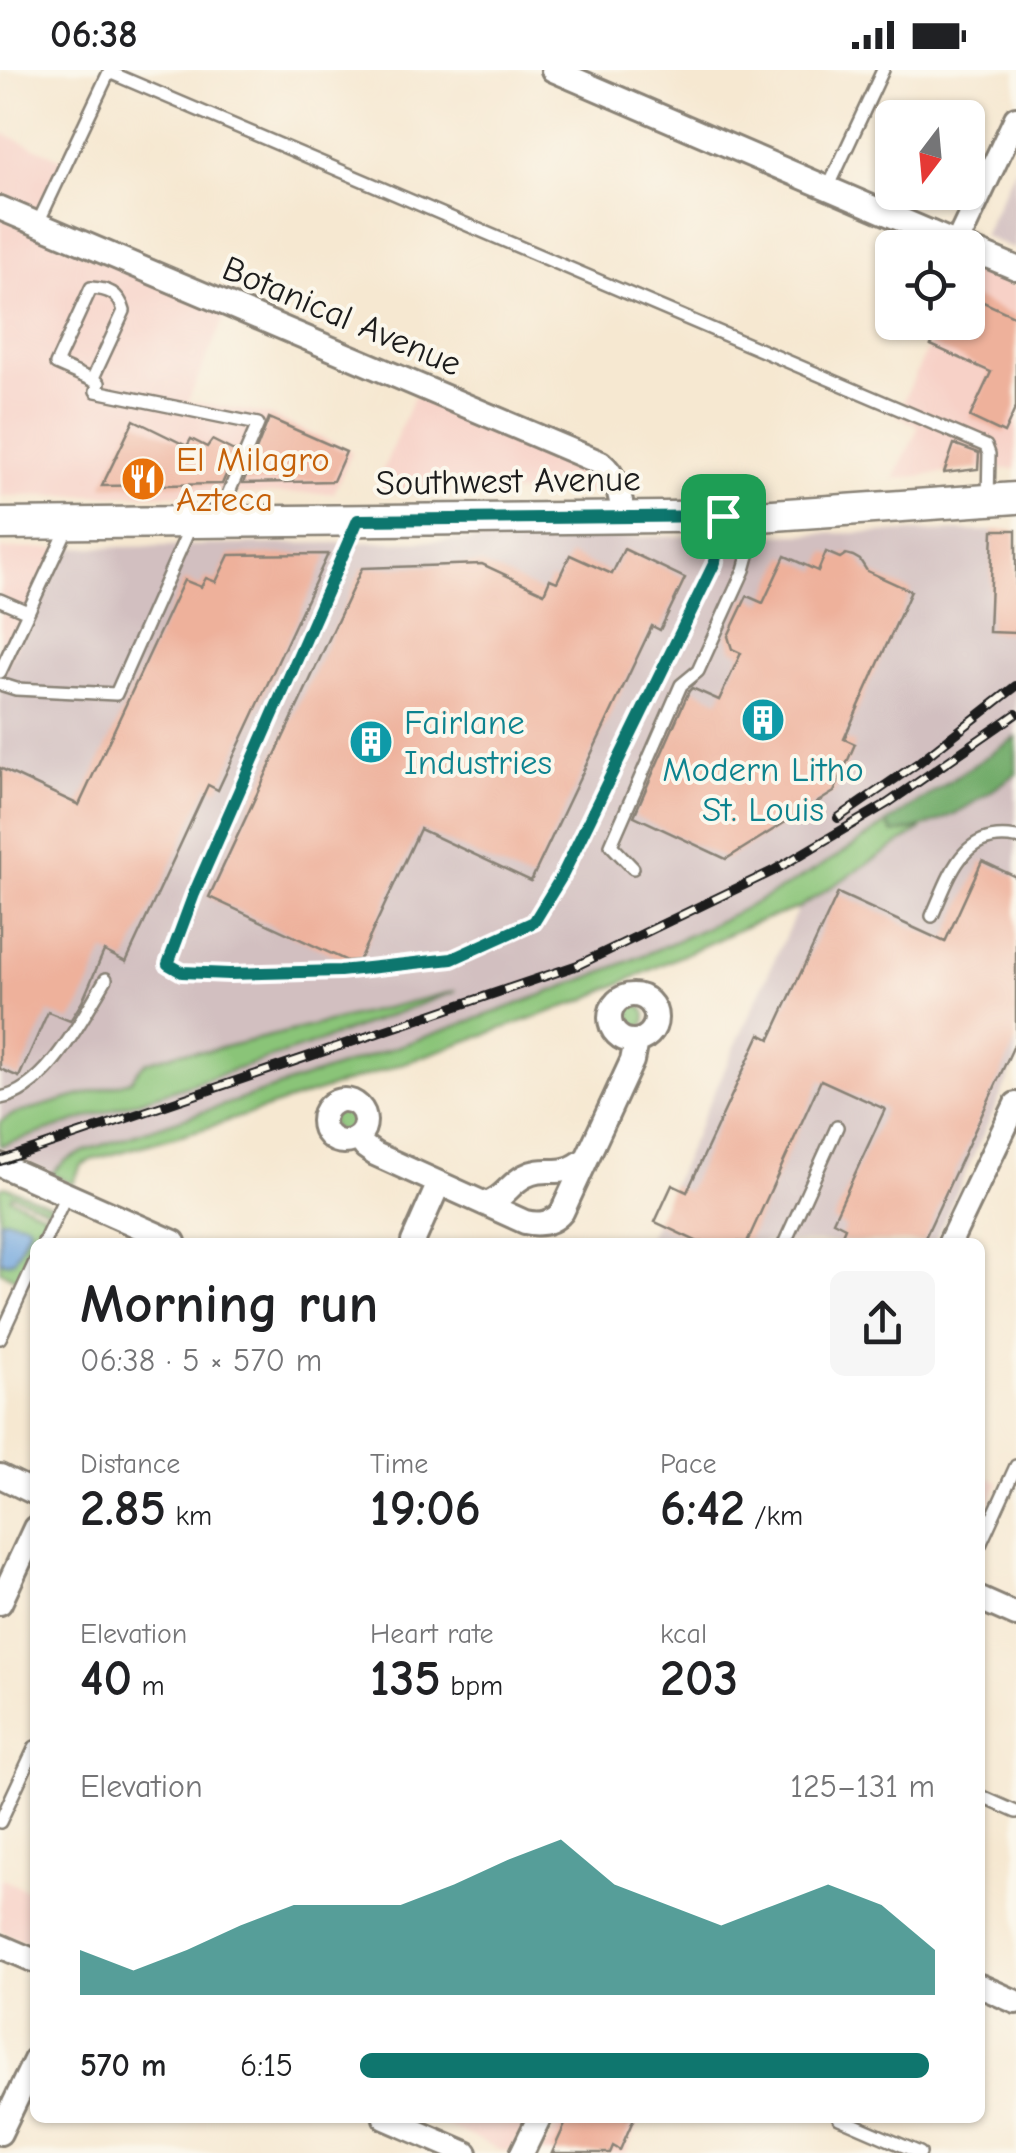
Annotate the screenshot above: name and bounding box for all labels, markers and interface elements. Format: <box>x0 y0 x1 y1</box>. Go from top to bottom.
text: 06:38 <box>50 13 138 57</box>
north arrow <box>875 100 985 210</box>
map controls <box>875 100 985 340</box>
button: locate <box>875 230 985 340</box>
street label: Botanical Avenue <box>217 247 467 385</box>
place label: El Milagro Azteca <box>176 439 330 520</box>
restaurant icon: El Milagro Azteca <box>120 456 166 502</box>
street label: Southwest Avenue <box>375 458 641 504</box>
pin <box>681 474 766 559</box>
icon: arrive <box>696 489 751 544</box>
building icon: Modern Litho St. Louis <box>740 697 786 743</box>
place label: Fairlane Industries <box>404 702 552 783</box>
building icon: Fairlane Industries <box>348 719 394 765</box>
place label: Modern Litho St. Louis <box>662 749 864 830</box>
button: share <box>830 1271 935 1376</box>
text: Morning run <box>80 1272 378 1336</box>
text: 06:38 · 5 × 570 m <box>80 1342 322 1379</box>
text: Distance <box>80 1448 180 1480</box>
text: Time <box>370 1448 428 1480</box>
text: Pace <box>660 1448 716 1480</box>
text: 2.85 <box>80 1480 166 1538</box>
text: 19:06 <box>370 1480 481 1538</box>
text: 6:42 <box>660 1480 745 1538</box>
text: km <box>166 1500 212 1532</box>
text: /km <box>745 1500 803 1532</box>
text: Elevation <box>80 1618 187 1650</box>
text: Heart rate <box>370 1618 493 1650</box>
text: kcal <box>660 1618 707 1650</box>
text: 40 <box>80 1650 132 1708</box>
text: 135 <box>370 1650 441 1708</box>
text: 203 <box>660 1650 738 1708</box>
text: m <box>132 1670 165 1702</box>
text: bpm <box>441 1670 503 1702</box>
text: Elevation <box>80 1768 203 1805</box>
text: 125–131 m <box>790 1768 935 1805</box>
text: 570 m <box>80 2047 167 2084</box>
text: 6:15 <box>240 2047 293 2084</box>

